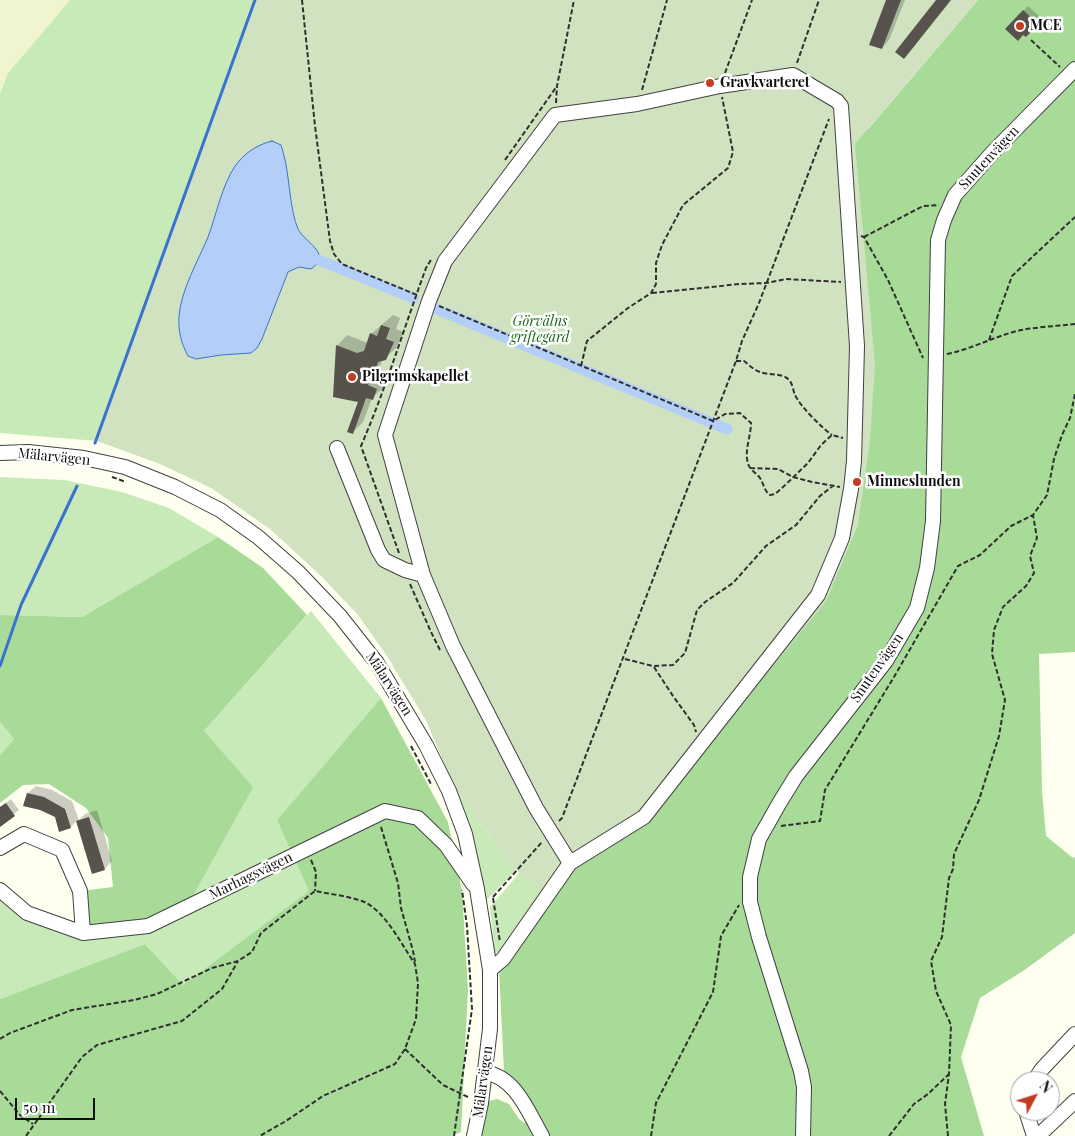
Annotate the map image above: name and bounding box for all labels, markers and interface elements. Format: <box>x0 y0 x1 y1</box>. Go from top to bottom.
place label: MCE <box>1030 18 1062 34</box>
marker: MCE <box>1014 20 1026 32</box>
place label: Gravkvarteret <box>720 75 810 91</box>
marker: Gravkvarteret <box>704 77 716 89</box>
street label: Snutenvägen <box>955 123 1023 193</box>
park label: Görvälns griftegård <box>511 314 569 347</box>
place label: Pilgrimskapellet <box>362 369 469 385</box>
marker: Pilgrimskapellet <box>346 371 358 383</box>
street label: Mälarvägen <box>17 445 91 469</box>
place label: Minneslunden <box>867 474 960 490</box>
marker: Minneslunden <box>851 476 863 488</box>
street label: Snutenvägen <box>847 630 907 706</box>
street label: Mälarvägen <box>362 649 416 719</box>
street label: Marhagsvägen <box>207 849 295 903</box>
street label: Mälarvägen <box>470 1045 496 1119</box>
north arrow <box>1010 1071 1060 1121</box>
text: N <box>1036 1077 1057 1097</box>
scale bar <box>18 1088 98 1120</box>
text: 50 m <box>23 1097 55 1117</box>

